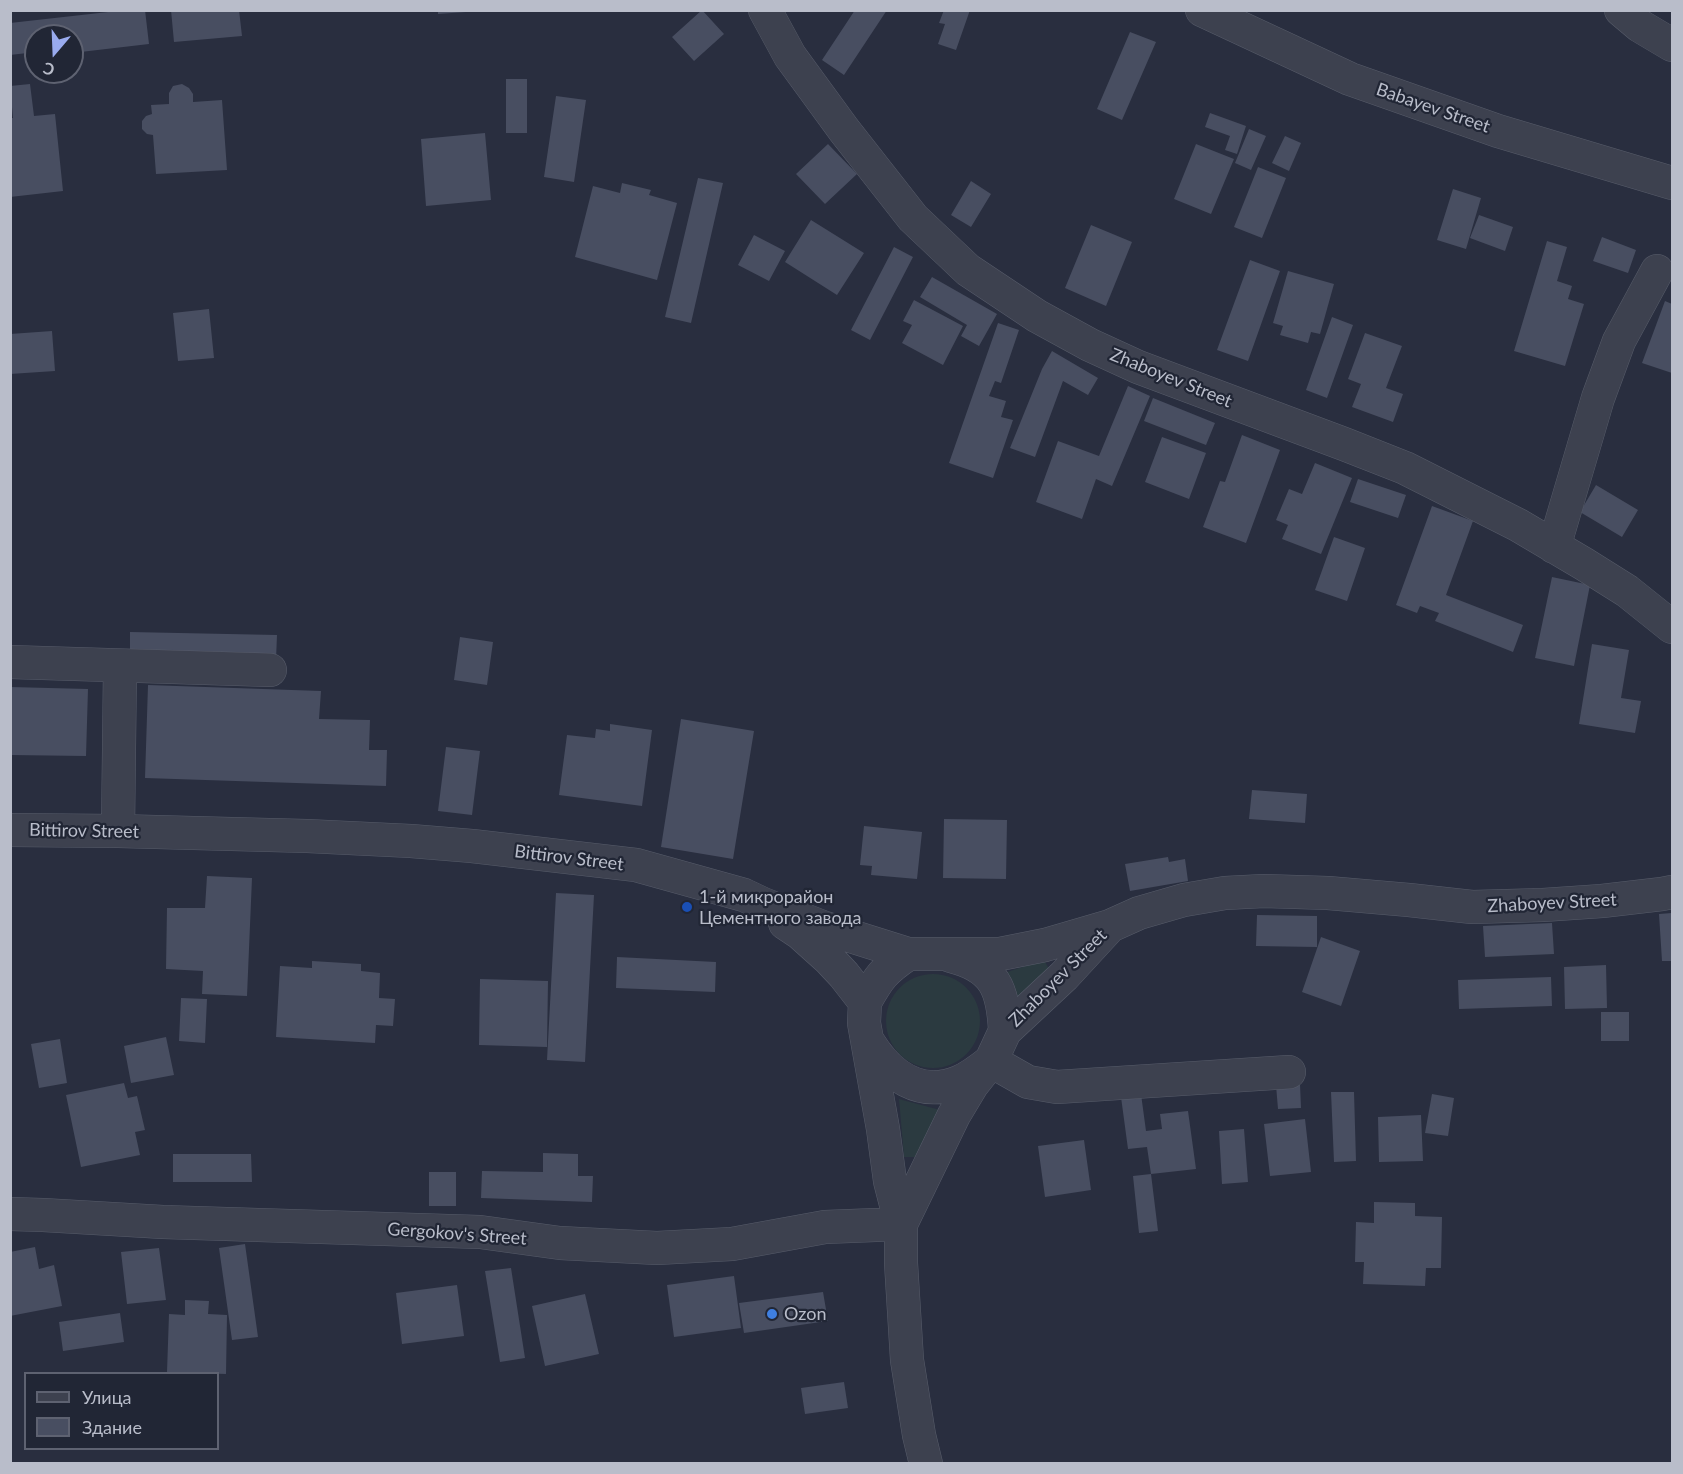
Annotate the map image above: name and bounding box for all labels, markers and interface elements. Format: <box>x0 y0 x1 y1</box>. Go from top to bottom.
north arrow <box>24 24 84 84</box>
text: С <box>41 59 57 80</box>
street label: Babayev Street <box>1373 78 1493 138</box>
street label: Zhaboyev Street <box>1107 344 1235 412</box>
street label: Bittirov Street <box>29 819 139 843</box>
street label: Bittirov Street <box>513 841 625 875</box>
place label: 1-й микрорайон Цементного завода <box>699 886 861 928</box>
street label: Zhaboyev Street <box>1487 889 1617 917</box>
marker: 1-й микрорайон Цементного завода <box>680 900 694 914</box>
street label: Zhaboyev Street <box>1005 925 1111 1031</box>
street label: Gergokov's Street <box>387 1218 527 1250</box>
place label: Ozon <box>784 1303 826 1325</box>
marker: Ozon <box>765 1307 779 1321</box>
legend <box>24 1372 219 1450</box>
text: Улица <box>82 1386 132 1408</box>
text: Здание <box>82 1416 142 1438</box>

